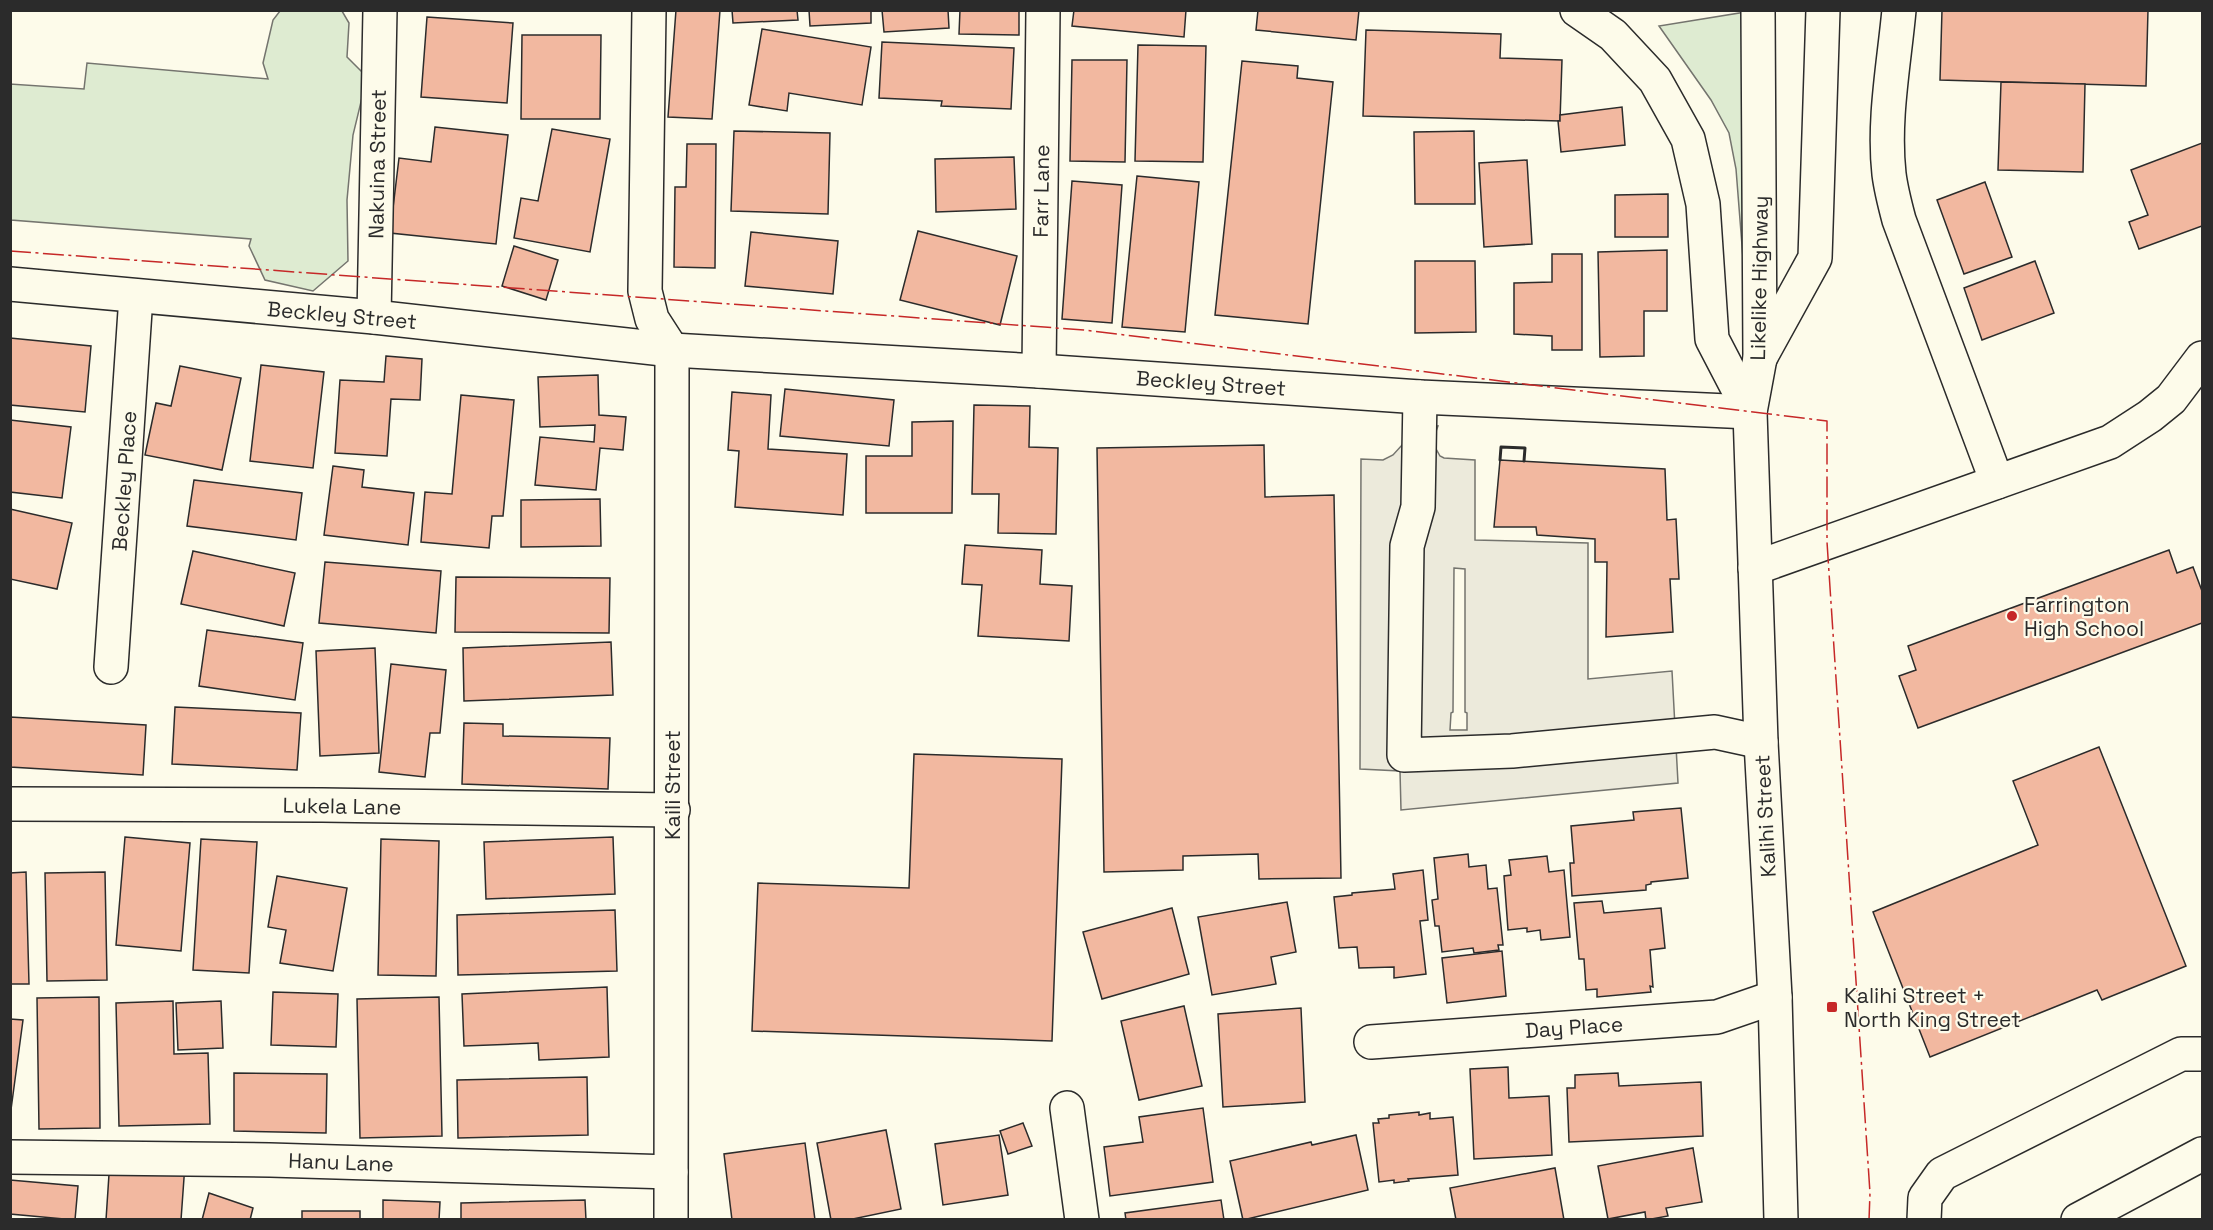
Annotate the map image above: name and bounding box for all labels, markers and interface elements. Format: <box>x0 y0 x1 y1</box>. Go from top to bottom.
street label: Nakuina Street <box>362 89 392 239</box>
street label: Farr Lane <box>1027 144 1055 238</box>
street label: Likelike Highway <box>1744 195 1774 361</box>
street label: Beckley Street <box>266 295 418 335</box>
street label: Beckley Street <box>1135 364 1287 402</box>
street label: Beckley Place <box>106 410 142 552</box>
place label: Farrington High School <box>2024 591 2144 642</box>
marker: Farrington High School <box>2005 609 2019 623</box>
street label: Kaili Street <box>659 730 686 840</box>
street label: Kalihi Street <box>1748 754 1782 878</box>
street label: Lukela Lane <box>282 791 402 821</box>
place label: Kalihi Street + North King Street <box>1844 982 2021 1033</box>
marker: Kalihi Street + North King Street <box>1825 1000 1839 1014</box>
street label: Day Place <box>1524 1010 1624 1044</box>
street label: Hanu Lane <box>288 1147 394 1177</box>

